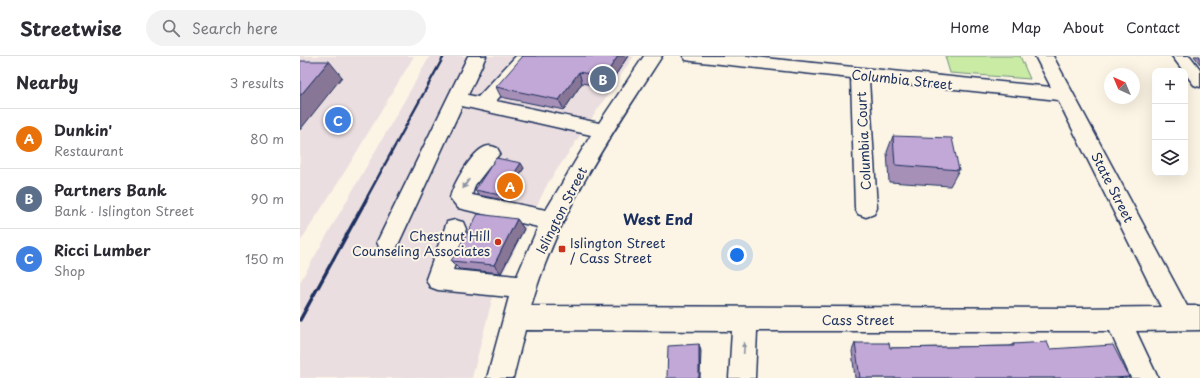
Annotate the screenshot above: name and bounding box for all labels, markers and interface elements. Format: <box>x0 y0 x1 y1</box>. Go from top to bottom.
search box <box>146 10 426 46</box>
text: Streetwise <box>20 14 122 42</box>
text: Search here <box>192 16 278 39</box>
icon: search <box>160 17 182 39</box>
text: Home <box>950 17 989 38</box>
text: Map <box>1011 17 1041 38</box>
text: About <box>1063 17 1104 38</box>
text: Contact <box>1126 17 1180 38</box>
pin: B <box>590 64 616 94</box>
street label: Columbia Street <box>851 64 953 94</box>
north arrow <box>1104 68 1140 104</box>
map controls <box>1152 68 1188 176</box>
button: + <box>1152 68 1188 104</box>
text: Nearby <box>16 69 78 95</box>
text: 3 results <box>230 73 284 92</box>
street label: Columbia Court <box>851 91 875 191</box>
button: − <box>1152 104 1188 140</box>
pin: C <box>325 105 351 135</box>
text: Dunkin' <box>54 118 112 141</box>
text: A <box>24 129 34 148</box>
text: 80 m <box>250 129 284 148</box>
button: layers <box>1152 140 1188 176</box>
text: Restaurant <box>54 141 124 160</box>
street label: State Street <box>1087 149 1139 225</box>
street label: Islington Street <box>531 163 591 257</box>
pin: A <box>497 171 523 201</box>
text: Partners Bank <box>54 178 167 201</box>
one-way arrow <box>462 178 470 189</box>
text: B <box>25 189 33 208</box>
text: 90 m <box>251 189 284 208</box>
text: Bank · Islington Street <box>54 201 194 220</box>
district label: West End <box>623 207 693 230</box>
place label: Chestnut Hill Counseling Associates <box>352 226 490 260</box>
place label: Islington Street / Cass Street <box>570 233 665 267</box>
marker: Chestnut Hill Counseling Associates <box>493 237 503 247</box>
text: Ricci Lumber <box>54 238 151 261</box>
marker: Islington Street / Cass Street <box>557 244 567 254</box>
your location <box>727 245 747 265</box>
text: C <box>24 249 34 268</box>
text: 150 m <box>245 249 284 268</box>
text: Shop <box>54 261 85 280</box>
street label: Cass Street <box>822 310 894 329</box>
one-way arrow <box>740 342 747 354</box>

